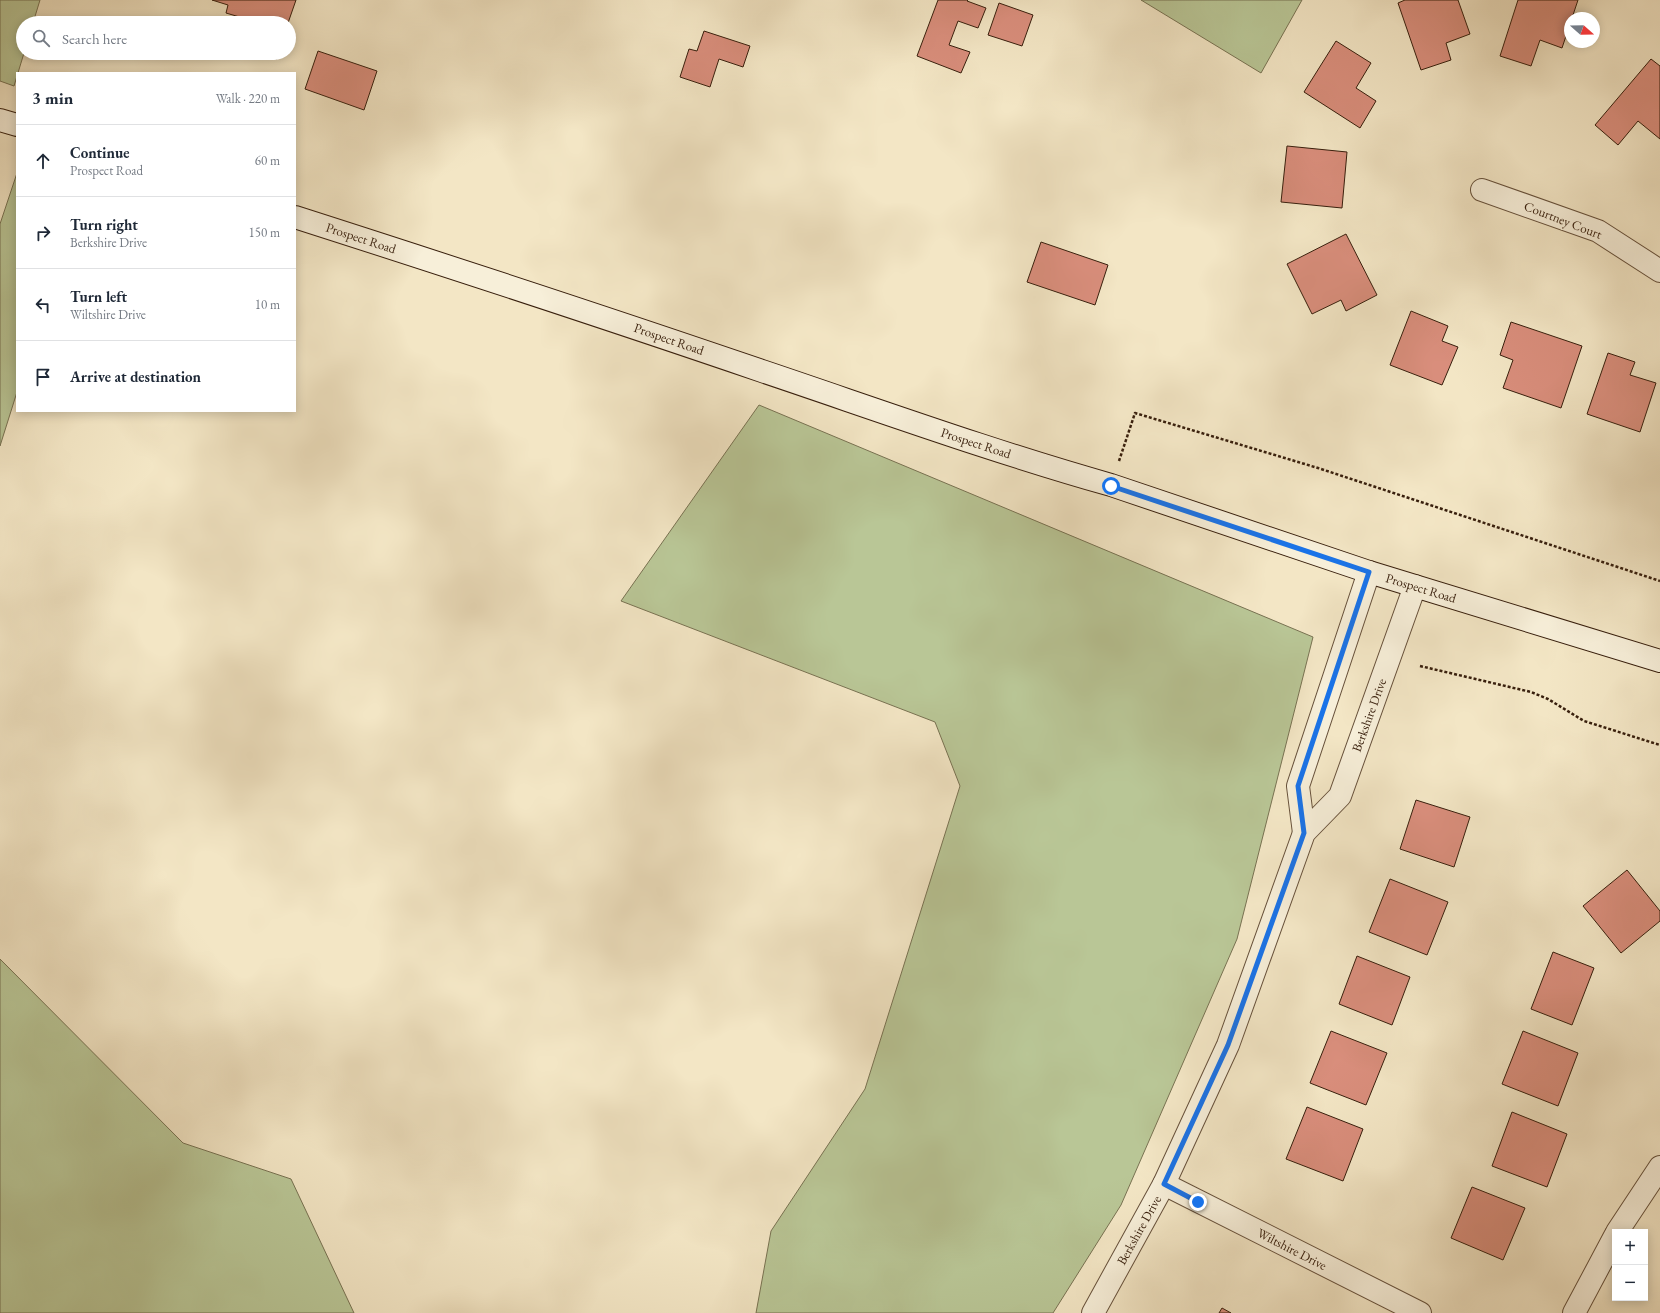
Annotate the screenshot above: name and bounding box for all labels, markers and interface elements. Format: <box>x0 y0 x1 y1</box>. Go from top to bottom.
north arrow <box>1564 12 1600 48</box>
search box <box>16 16 296 60</box>
icon: search <box>30 27 52 49</box>
text: Search here <box>62 29 127 48</box>
text: 3 min <box>32 87 73 109</box>
text: Walk · 220 m <box>216 90 280 107</box>
text: Continue <box>70 143 130 162</box>
icon: ahead <box>32 150 54 172</box>
text: 60 m <box>255 152 280 169</box>
text: Prospect Road <box>70 162 143 179</box>
street label: Courtney Court <box>1522 197 1604 243</box>
text: Turn right <box>70 215 138 234</box>
street label: Prospect Road <box>324 219 399 257</box>
icon: right <box>32 222 54 244</box>
text: 150 m <box>249 224 280 241</box>
text: Berkshire Drive <box>70 234 147 251</box>
text: Turn left <box>70 287 127 306</box>
icon: left <box>32 294 54 316</box>
text: 10 m <box>255 296 280 313</box>
text: Wiltshire Drive <box>70 306 146 323</box>
street label: Prospect Road <box>632 319 707 359</box>
icon: arrive <box>32 366 54 388</box>
text: Arrive at destination <box>70 367 201 386</box>
street label: Prospect Road <box>939 424 1014 462</box>
route start <box>1102 477 1120 495</box>
street label: Prospect Road <box>1384 569 1459 607</box>
street label: Berkshire Drive <box>1348 676 1390 754</box>
street label: Berkshire Drive <box>1113 1192 1165 1268</box>
route end <box>1189 1193 1207 1211</box>
street label: Wiltshire Drive <box>1254 1224 1330 1274</box>
map controls <box>1612 1229 1648 1301</box>
button: + <box>1612 1229 1648 1265</box>
button: − <box>1612 1265 1648 1301</box>

